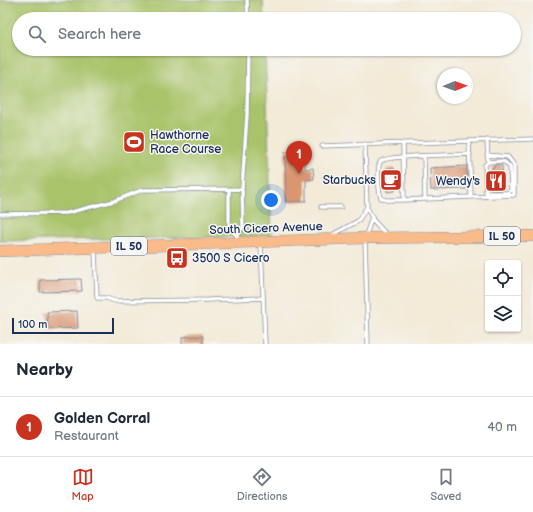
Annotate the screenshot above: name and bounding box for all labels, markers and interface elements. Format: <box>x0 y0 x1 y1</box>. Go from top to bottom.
search box <box>12 12 521 56</box>
icon: search <box>26 23 48 45</box>
text: Search here <box>58 25 141 44</box>
north arrow <box>437 68 473 104</box>
place label: Hawthorne Race Course <box>150 128 221 157</box>
sports icon: Hawthorne Race Course <box>121 129 147 155</box>
pin: 1 <box>286 141 312 174</box>
cafe icon: Starbucks <box>378 167 404 193</box>
restaurant icon: Wendy's <box>483 168 509 194</box>
place label: Starbucks <box>323 173 376 188</box>
place label: Wendy's <box>436 174 480 189</box>
your location <box>261 190 281 210</box>
street label: South Cicero Avenue <box>209 219 323 238</box>
road number: IL 50 <box>484 227 520 245</box>
road number: IL 50 <box>111 237 147 255</box>
bus stop icon: 3500 S Cicero <box>164 245 190 271</box>
place label: 3500 S Cicero <box>192 251 270 266</box>
map controls <box>485 260 521 332</box>
button: locate <box>485 260 521 296</box>
button: layers <box>485 296 521 332</box>
scale bar <box>12 316 114 335</box>
text: 100 m <box>18 318 47 331</box>
text: Nearby <box>16 360 73 380</box>
text: Golden Corral <box>54 409 150 428</box>
text: 1 <box>26 419 32 435</box>
text: 40 m <box>487 419 517 435</box>
text: Restaurant <box>54 428 119 444</box>
tab: Map <box>72 466 94 503</box>
tab: Directions <box>237 466 287 503</box>
tab: Saved <box>431 466 461 503</box>

